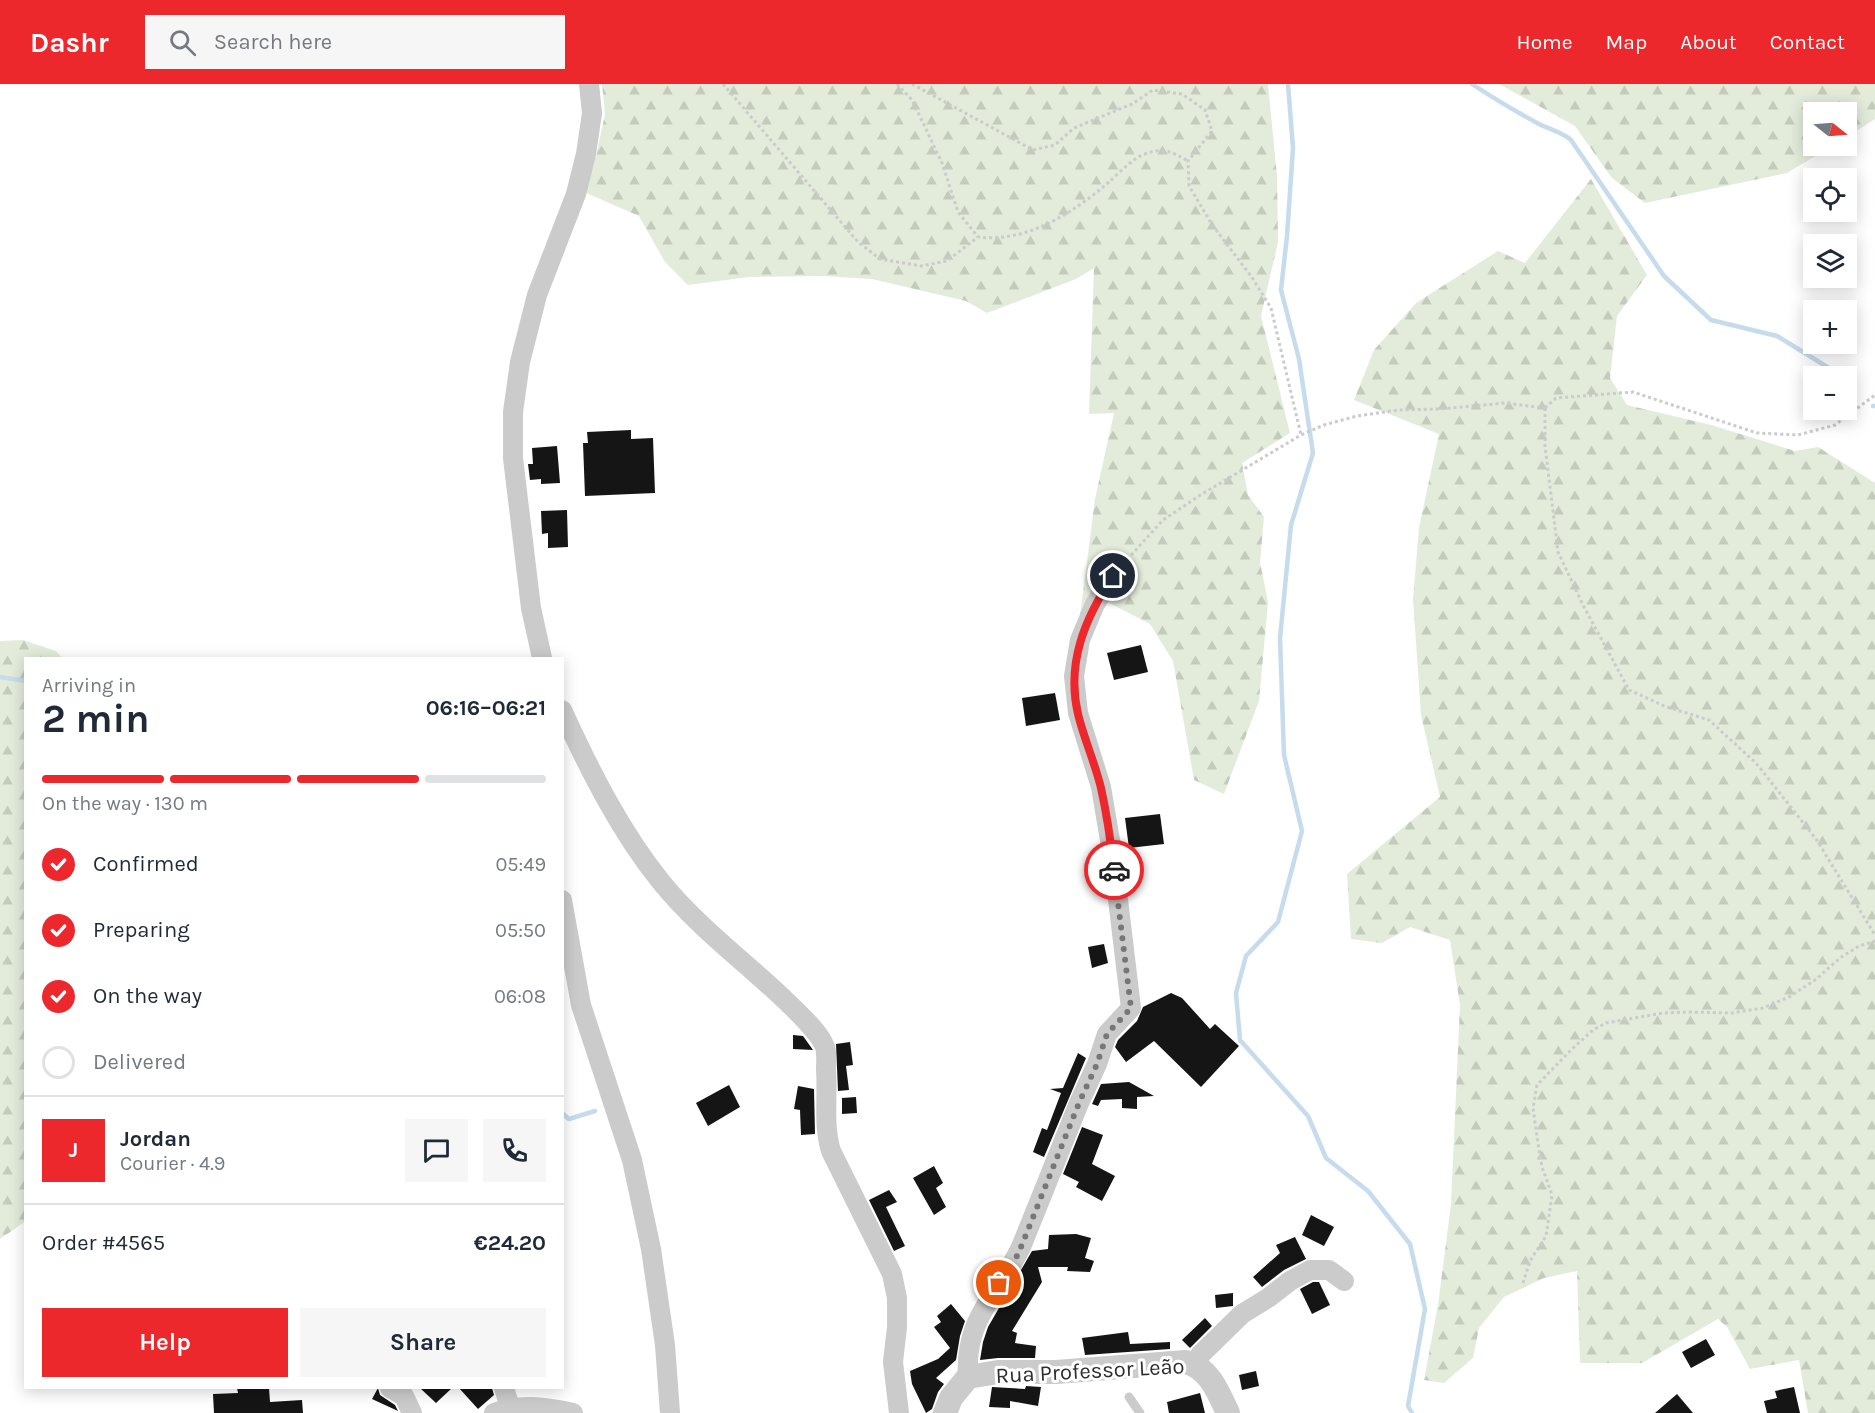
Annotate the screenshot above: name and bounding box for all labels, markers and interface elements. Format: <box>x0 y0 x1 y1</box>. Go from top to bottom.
search box <box>145 15 565 69</box>
text: Dashr <box>30 26 109 59</box>
icon: search <box>166 26 199 59</box>
text: Search here <box>214 29 332 55</box>
text: Home <box>1517 30 1573 54</box>
text: Map <box>1606 30 1647 54</box>
text: About <box>1680 30 1737 54</box>
text: Contact <box>1770 30 1845 54</box>
north arrow <box>1803 102 1857 156</box>
map controls <box>1803 102 1857 420</box>
button: locate <box>1803 168 1857 222</box>
button: layers <box>1803 234 1857 288</box>
button: + <box>1803 300 1857 354</box>
button: − <box>1803 366 1857 420</box>
pin <box>1087 550 1138 601</box>
icon: home <box>1096 559 1129 592</box>
text: Arriving in <box>42 674 136 697</box>
text: 06:16–06:21 <box>426 695 546 721</box>
text: 2 min <box>42 696 150 742</box>
text: On the way · 130 m <box>42 792 208 815</box>
courier <box>1084 840 1144 900</box>
icon: check <box>42 848 75 881</box>
text: Confirmed <box>93 851 199 877</box>
text: 05:49 <box>495 853 546 876</box>
icon: car <box>1098 854 1131 887</box>
icon: check <box>42 914 75 947</box>
text: Preparing <box>93 917 190 943</box>
text: 05:50 <box>495 919 546 942</box>
icon: check <box>42 980 75 1013</box>
text: On the way <box>93 983 202 1009</box>
text: 06:08 <box>494 985 546 1008</box>
text: Delivered <box>93 1049 186 1075</box>
button: chat <box>405 1119 468 1182</box>
button: phone <box>483 1119 546 1182</box>
text: Jordan <box>120 1126 191 1152</box>
text: J <box>69 1137 78 1163</box>
text: Courier · 4.9 <box>120 1152 225 1175</box>
text: Order #4565 <box>42 1230 165 1256</box>
text: €24.20 <box>474 1230 546 1256</box>
pin <box>973 1257 1024 1308</box>
icon: bag <box>982 1266 1015 1299</box>
button: Help <box>42 1308 288 1377</box>
button: Share <box>300 1308 546 1377</box>
street label: Rua Professor Leão <box>995 1353 1185 1389</box>

